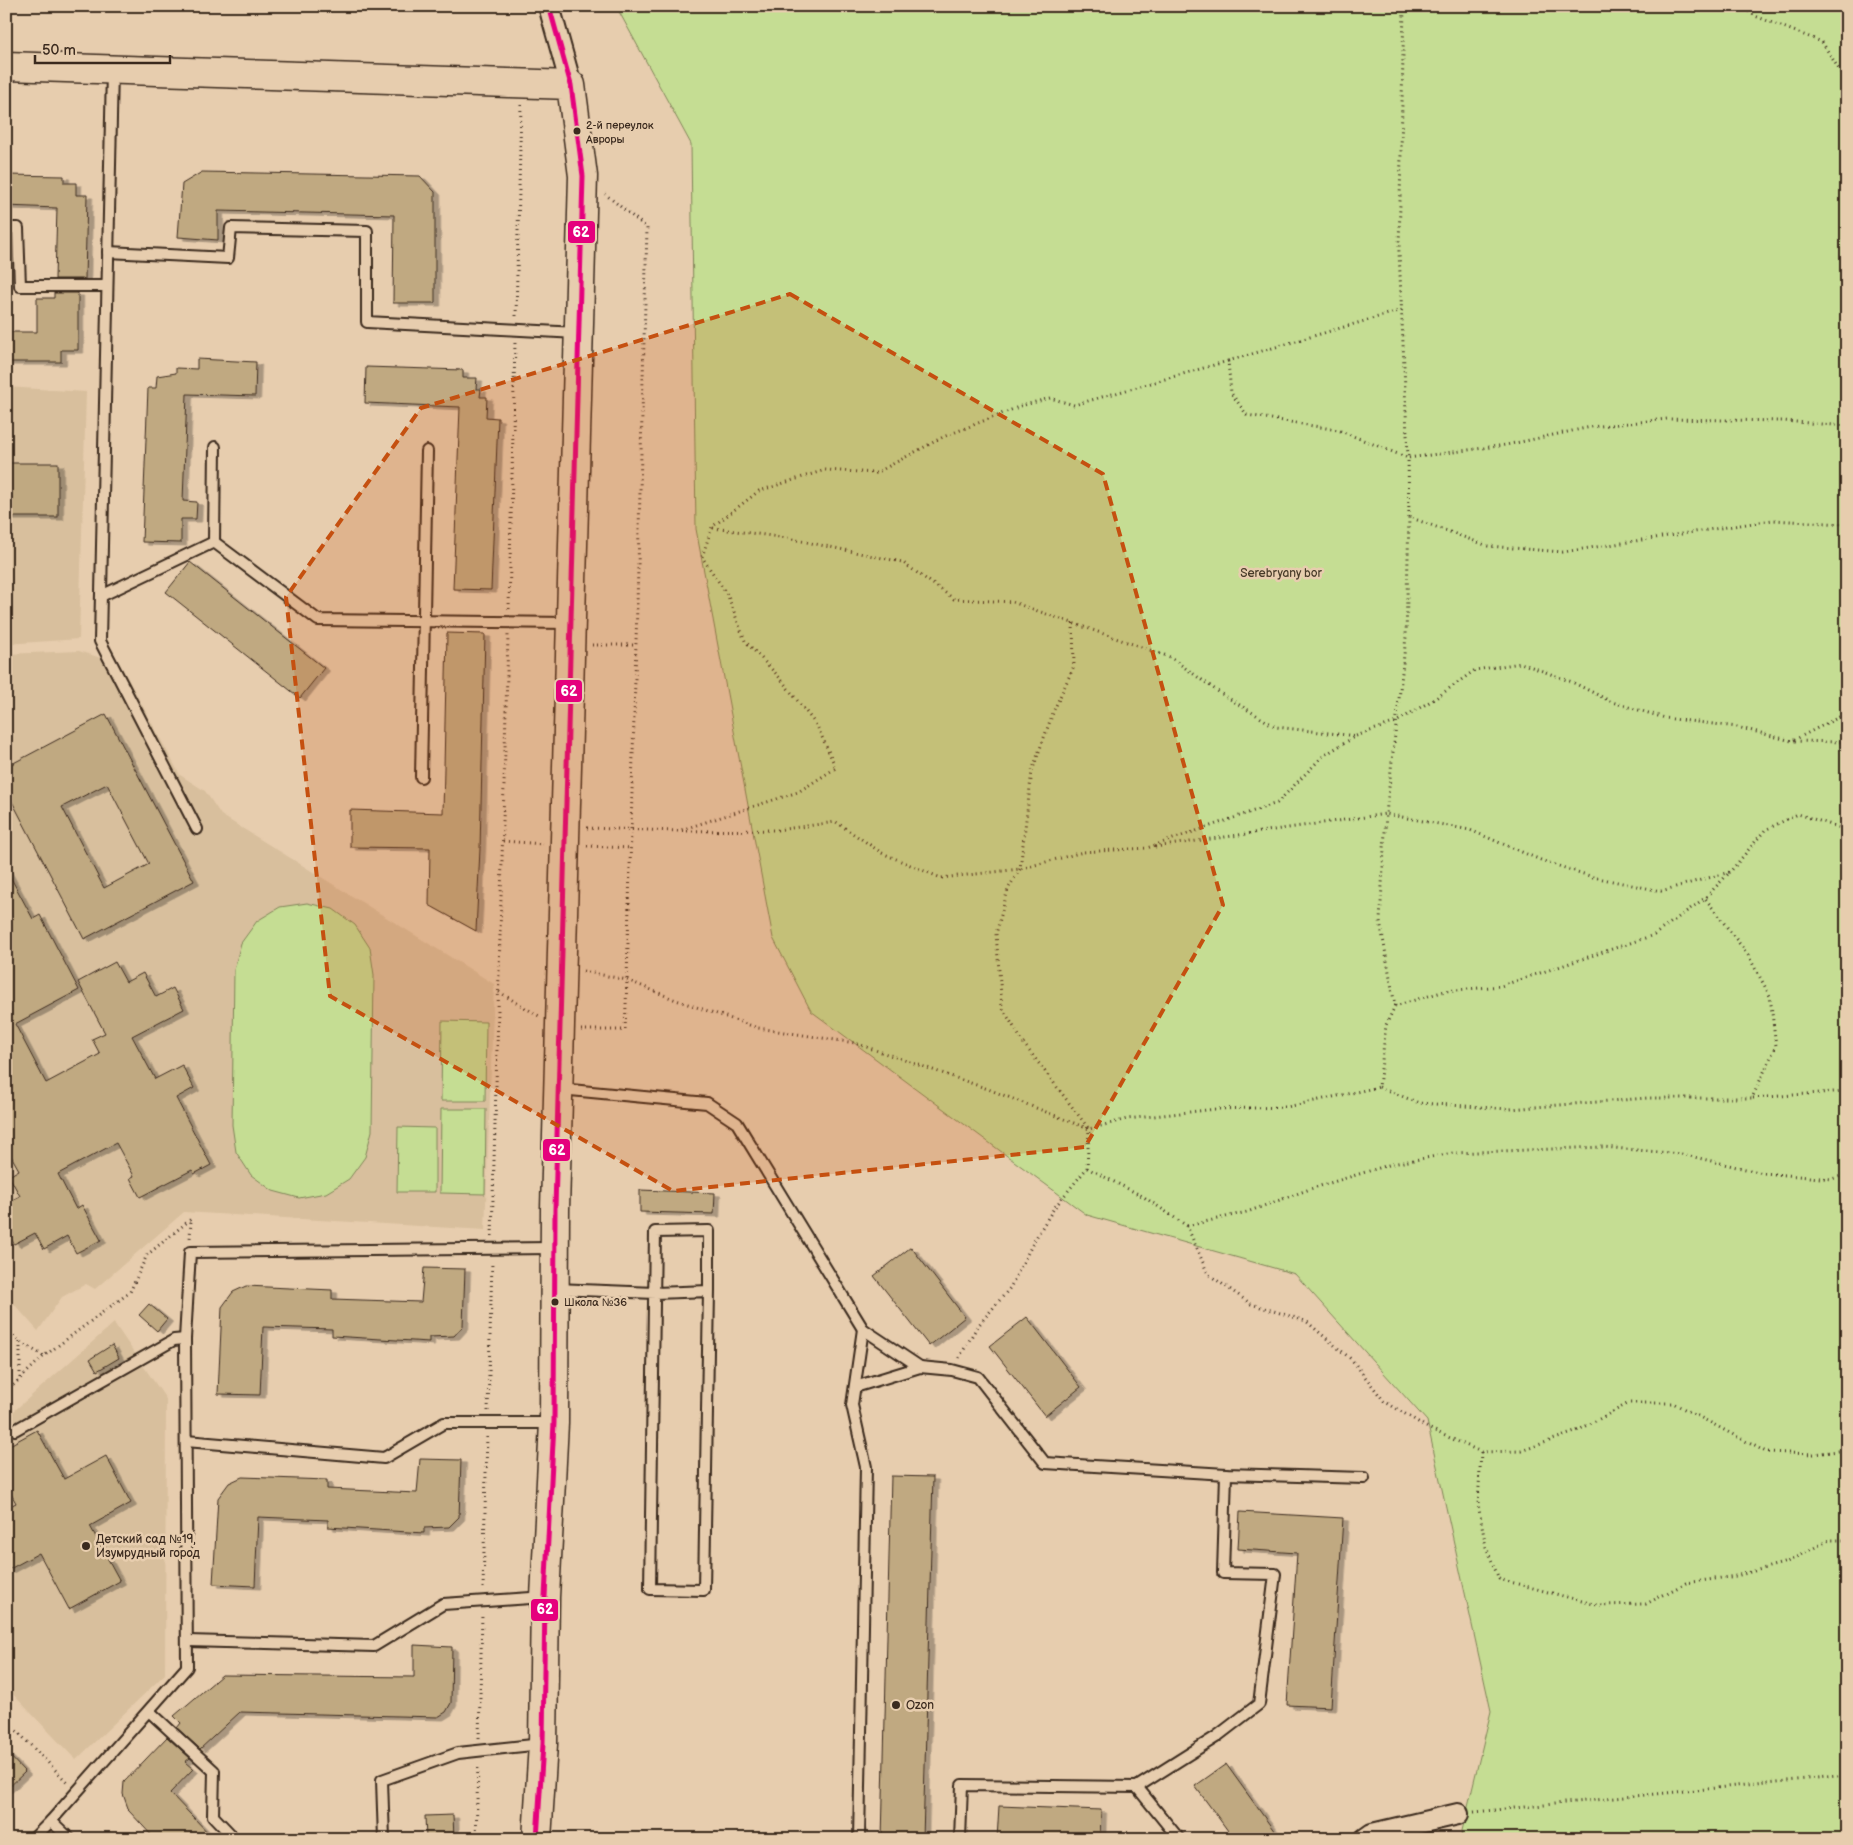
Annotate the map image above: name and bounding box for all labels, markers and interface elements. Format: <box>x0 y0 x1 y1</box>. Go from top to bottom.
scale bar <box>35 32 170 64</box>
text: 50 m <box>42 41 76 60</box>
place label: 2-й переулок Авроры <box>585 119 654 146</box>
marker: 2-й переулок Авроры <box>572 126 582 136</box>
line badge: 62 <box>567 220 596 244</box>
text: 62 <box>573 224 590 241</box>
park label: Serebryany bor <box>1240 566 1323 581</box>
line badge: 62 <box>555 679 583 703</box>
text: 62 <box>561 683 578 700</box>
line badge: 62 <box>542 1138 571 1162</box>
text: 62 <box>549 1142 566 1159</box>
place label: Школа №36 <box>564 1296 627 1309</box>
marker: Школа №36 <box>550 1297 560 1307</box>
place label: Детский сад №19, Изумрудный город <box>96 1532 201 1561</box>
marker: Детский сад №19, Изумрудный город <box>80 1540 92 1552</box>
line badge: 62 <box>530 1598 559 1622</box>
text: 62 <box>537 1601 554 1618</box>
place label: Ozon <box>906 1698 934 1713</box>
marker: Ozon <box>890 1699 902 1711</box>

